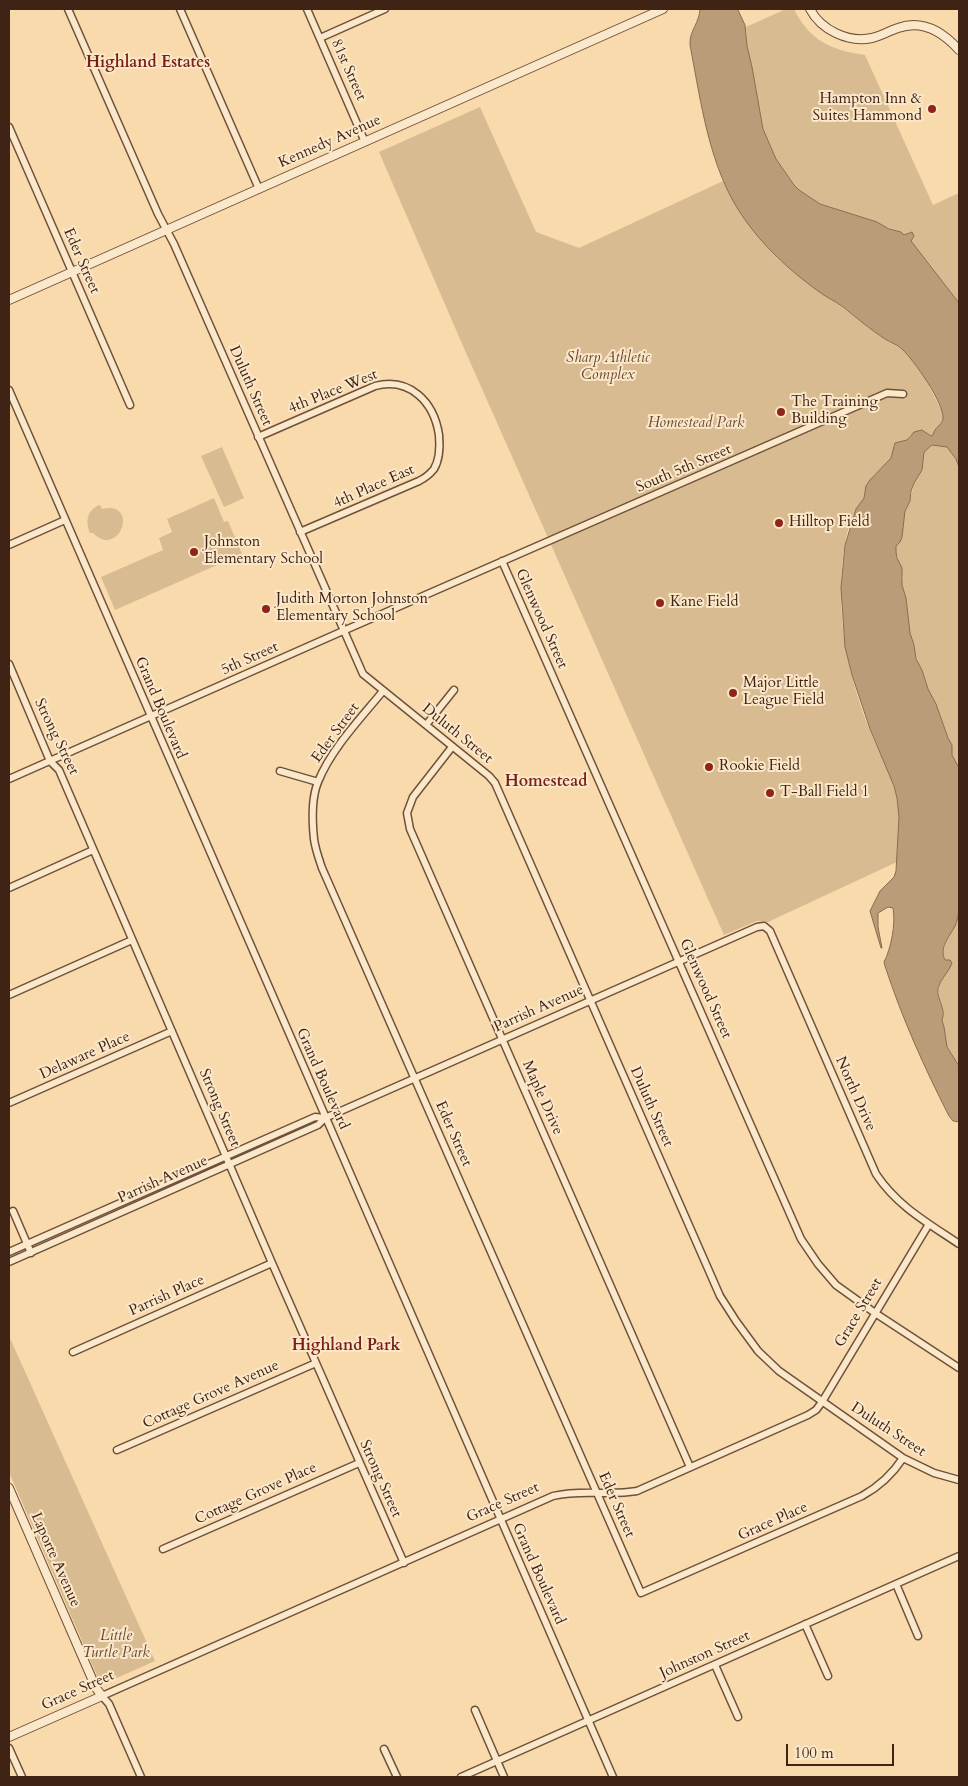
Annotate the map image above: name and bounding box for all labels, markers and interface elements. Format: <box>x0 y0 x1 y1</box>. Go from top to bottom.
street label: 81st Street <box>327 37 369 103</box>
district label: Highland Estates <box>86 53 210 73</box>
place label: Hampton Inn & Suites Hammond <box>812 91 922 126</box>
marker: Hampton Inn & Suites Hammond <box>926 103 938 115</box>
street label: Kennedy Avenue <box>276 111 384 173</box>
street label: Eder Street <box>59 226 103 296</box>
street label: Duluth Street <box>224 343 276 429</box>
park label: Sharp Athletic Complex <box>566 350 650 385</box>
street label: 4th Place West <box>286 366 380 418</box>
place label: The Training Building <box>791 394 878 429</box>
marker: The Training Building <box>775 406 787 418</box>
park label: Homestead Park <box>648 415 744 433</box>
street label: South 5th Street <box>634 441 734 497</box>
street label: 4th Place East <box>331 461 417 513</box>
place label: Hilltop Field <box>789 514 870 532</box>
marker: Hilltop Field <box>773 517 785 529</box>
place label: Johnston Elementary School <box>204 534 323 569</box>
marker: Johnston Elementary School <box>188 546 200 558</box>
street label: Glenwood Street <box>511 566 571 672</box>
place label: Judith Morton Johnston Elementary School <box>276 591 428 626</box>
place label: Kane Field <box>670 594 738 612</box>
marker: Kane Field <box>654 597 666 609</box>
marker: Judith Morton Johnston Elementary School <box>260 603 272 615</box>
street label: 5th Street <box>219 638 281 680</box>
street label: Grand Boulevard <box>130 654 190 762</box>
place label: Major Little League Field <box>743 675 824 710</box>
marker: Major Little League Field <box>727 687 739 699</box>
street label: Strong Street <box>30 696 82 778</box>
street label: Eder Street <box>308 700 364 766</box>
street label: Duluth Street <box>418 700 496 768</box>
place label: Rookie Field <box>719 758 800 776</box>
marker: Rookie Field <box>703 761 715 773</box>
district label: Homestead <box>505 772 587 792</box>
place label: T-Ball Field 1 <box>780 784 869 802</box>
marker: T-Ball Field 1 <box>764 787 776 799</box>
street label: Glenwood Street <box>675 936 735 1042</box>
street label: Parrish Avenue <box>491 981 587 1037</box>
street label: Grand Boulevard <box>292 1026 352 1132</box>
street label: Delaware Place <box>37 1028 133 1084</box>
street label: North Drive <box>831 1054 879 1134</box>
street label: Maple Drive <box>518 1058 566 1138</box>
street label: Duluth Street <box>625 1064 677 1150</box>
street label: Strong Street <box>195 1066 243 1150</box>
street label: Eder Street <box>431 1099 475 1169</box>
street label: Parrish Avenue <box>115 1152 211 1208</box>
street label: Parrish Place <box>127 1271 207 1321</box>
street label: Grace Street <box>831 1275 887 1351</box>
district label: Highland Park <box>292 1336 400 1356</box>
street label: Cottage Grove Avenue <box>140 1357 282 1433</box>
street label: Duluth Street <box>847 1399 929 1461</box>
street label: Strong Street <box>355 1437 405 1521</box>
street label: Cottage Grove Place <box>192 1459 320 1529</box>
street label: Eder Street <box>594 1470 638 1540</box>
street label: Grace Street <box>464 1479 542 1527</box>
street label: Grace Place <box>735 1499 811 1545</box>
street label: Laporte Avenue <box>26 1510 84 1610</box>
street label: Grand Boulevard <box>508 1521 568 1627</box>
street label: Johnston Street <box>657 1627 753 1683</box>
park label: Little Turtle Park <box>82 1628 150 1663</box>
street label: Grace Street <box>39 1667 117 1715</box>
scale bar <box>788 1734 896 1766</box>
text: 100 m <box>794 1743 834 1763</box>

